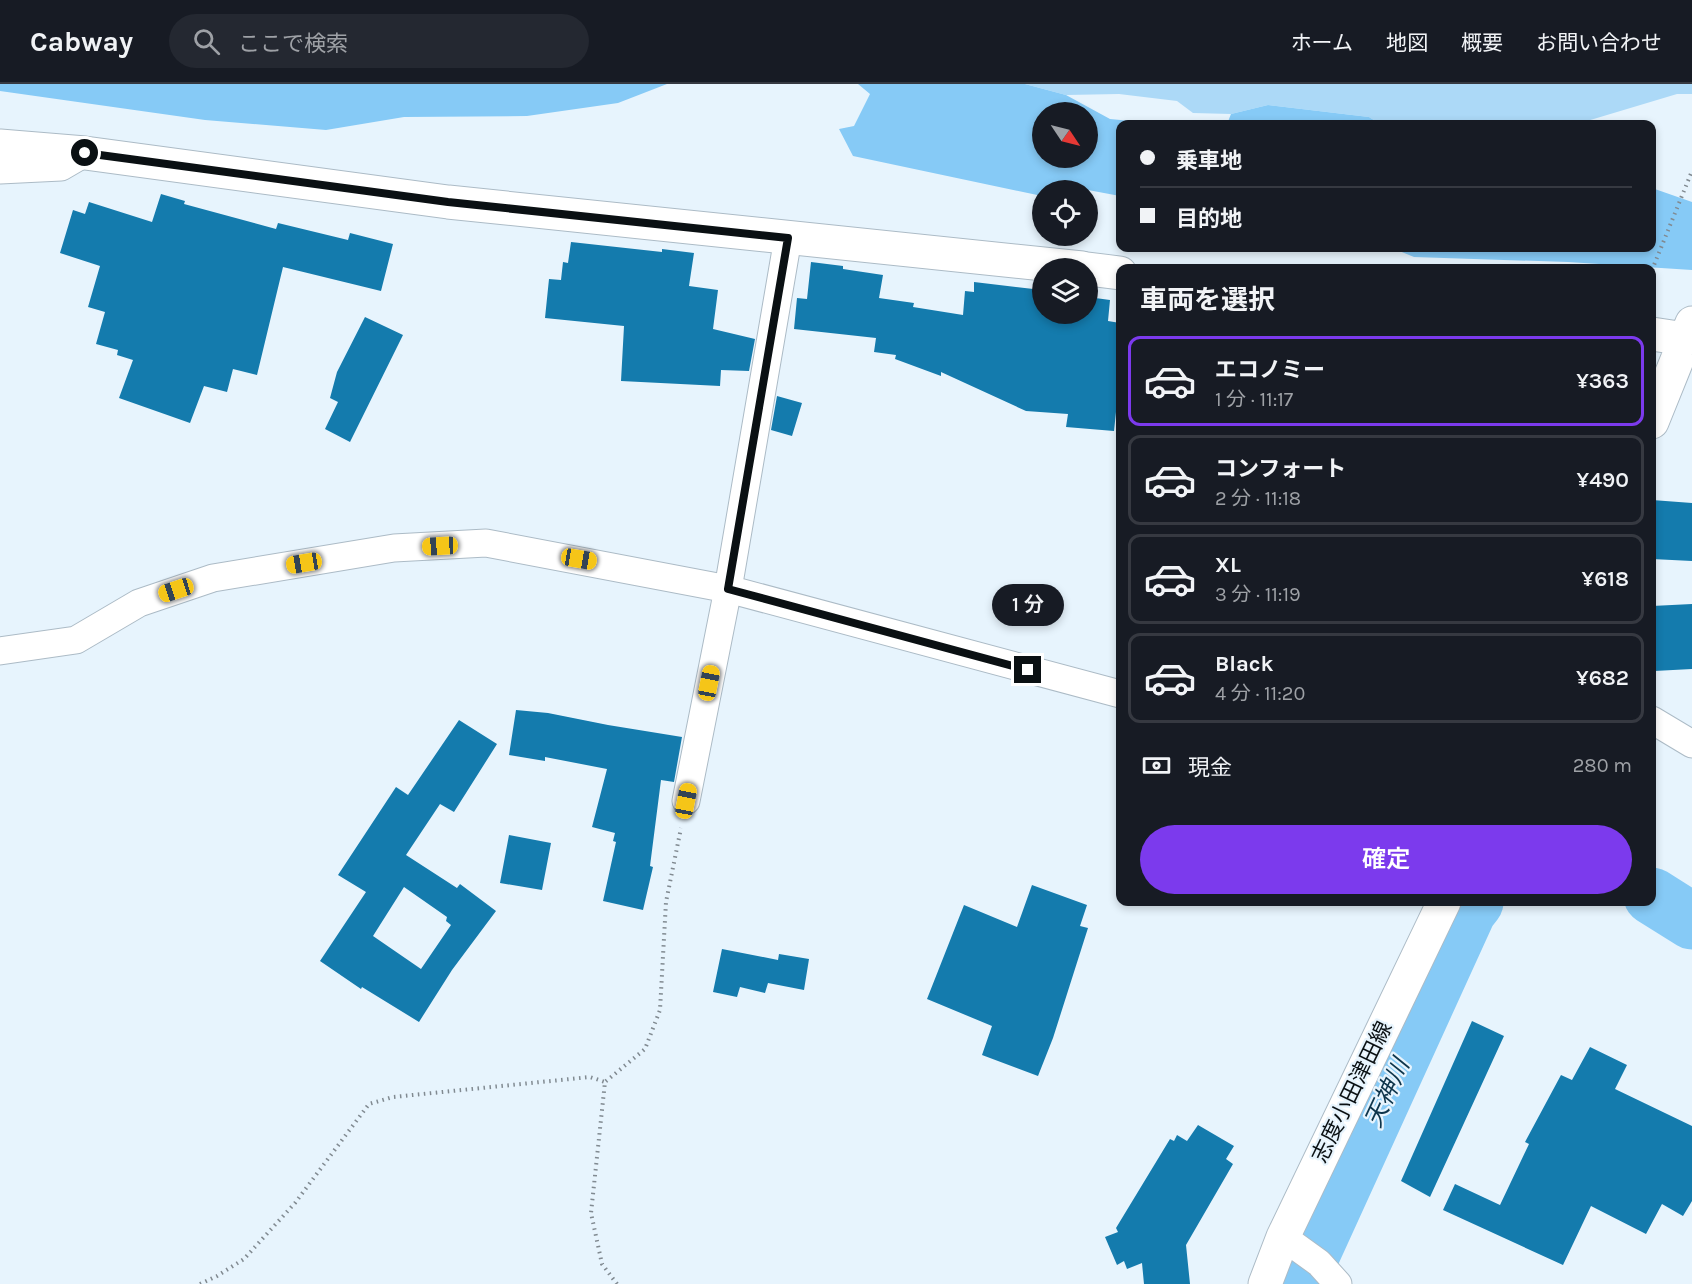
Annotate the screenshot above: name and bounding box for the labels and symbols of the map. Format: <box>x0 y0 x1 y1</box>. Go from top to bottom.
north arrow <box>1032 102 1098 168</box>
route start <box>71 139 98 166</box>
car <box>422 536 458 556</box>
car <box>560 547 598 571</box>
car <box>285 551 323 575</box>
car <box>156 576 196 604</box>
callout: 1 分 <box>992 583 1064 625</box>
route end <box>1014 656 1041 683</box>
car <box>697 664 721 702</box>
car <box>674 782 698 820</box>
street label: 志度小田津田線 <box>1307 1017 1397 1167</box>
water label: 天神川 <box>1359 1052 1416 1132</box>

